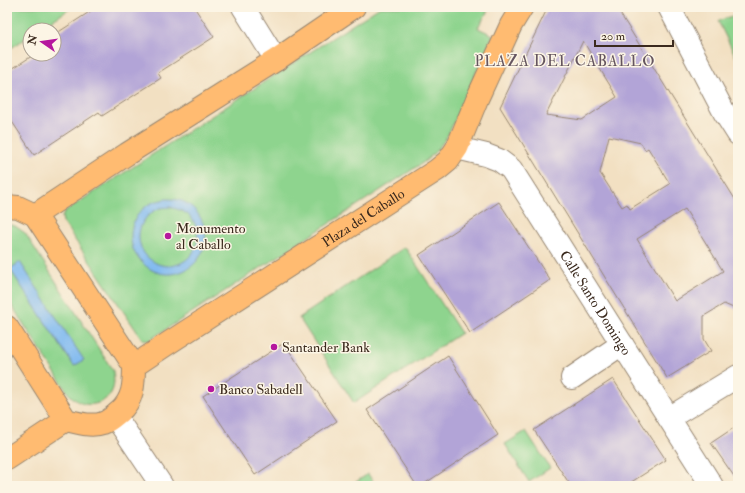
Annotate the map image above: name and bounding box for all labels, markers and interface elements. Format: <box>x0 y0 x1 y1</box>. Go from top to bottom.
north arrow <box>22 22 62 62</box>
scale bar <box>595 22 673 48</box>
text: 20 m <box>601 29 626 44</box>
text: N <box>25 32 40 47</box>
district label: PLAZA DEL CABALLO <box>474 52 656 71</box>
street label: Plaza del Caballo <box>319 185 408 250</box>
place label: Monumento al Caballo <box>176 220 246 253</box>
marker: Monumento al Caballo <box>163 231 173 241</box>
street label: Calle Santo Domingo <box>556 247 635 358</box>
place label: Santander Bank <box>282 339 370 356</box>
marker: Santander Bank <box>269 342 279 352</box>
place label: Banco Sabadell <box>219 381 303 398</box>
marker: Banco Sabadell <box>206 384 216 394</box>

